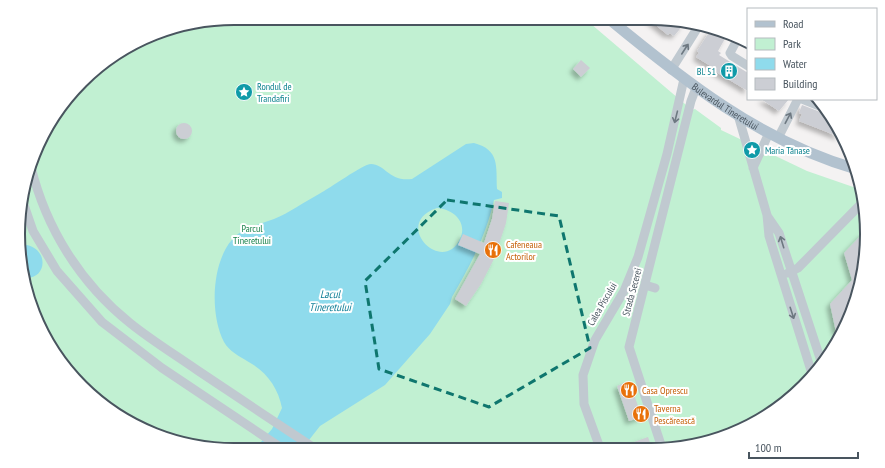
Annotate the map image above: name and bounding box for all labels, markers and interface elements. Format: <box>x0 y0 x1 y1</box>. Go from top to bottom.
legend <box>747 8 877 100</box>
text: Road <box>783 16 803 31</box>
text: Park <box>783 36 801 51</box>
one-way arrow <box>681 43 689 54</box>
text: Water <box>783 56 808 71</box>
building icon: Bl. 51 <box>719 61 739 81</box>
place label: Bl. 51 <box>697 65 716 78</box>
text: Building <box>783 76 818 91</box>
place label: Rondul de Trandafiri <box>257 80 292 105</box>
street label: Bulevardul Tineretului <box>689 80 761 133</box>
place icon: Rondul de Trandafiri <box>234 82 254 102</box>
one-way arrow <box>671 110 679 123</box>
one-way arrow <box>785 113 793 125</box>
place icon: Maria Tănase <box>742 140 762 160</box>
place label: Maria Tănase <box>765 144 810 157</box>
park label: Parcul Tineretului <box>233 222 271 247</box>
one-way arrow <box>778 236 785 249</box>
place label: Cafeneaua Actorilor <box>506 238 542 263</box>
restaurant icon: Cafeneaua Actorilor <box>483 240 503 260</box>
street label: Strada Secerei <box>619 267 645 317</box>
street label: Calea Piscului <box>584 280 620 328</box>
water label: Lacul Tineretului <box>309 287 352 314</box>
one-way arrow <box>789 306 797 318</box>
restaurant icon: Casa Oprescu <box>619 380 639 400</box>
place label: Casa Oprescu <box>642 384 688 397</box>
place label: Taverna Pescărească <box>654 402 695 427</box>
restaurant icon: Taverna Pescărească <box>631 404 651 424</box>
scale bar <box>749 434 858 460</box>
text: 100 m <box>755 440 782 455</box>

